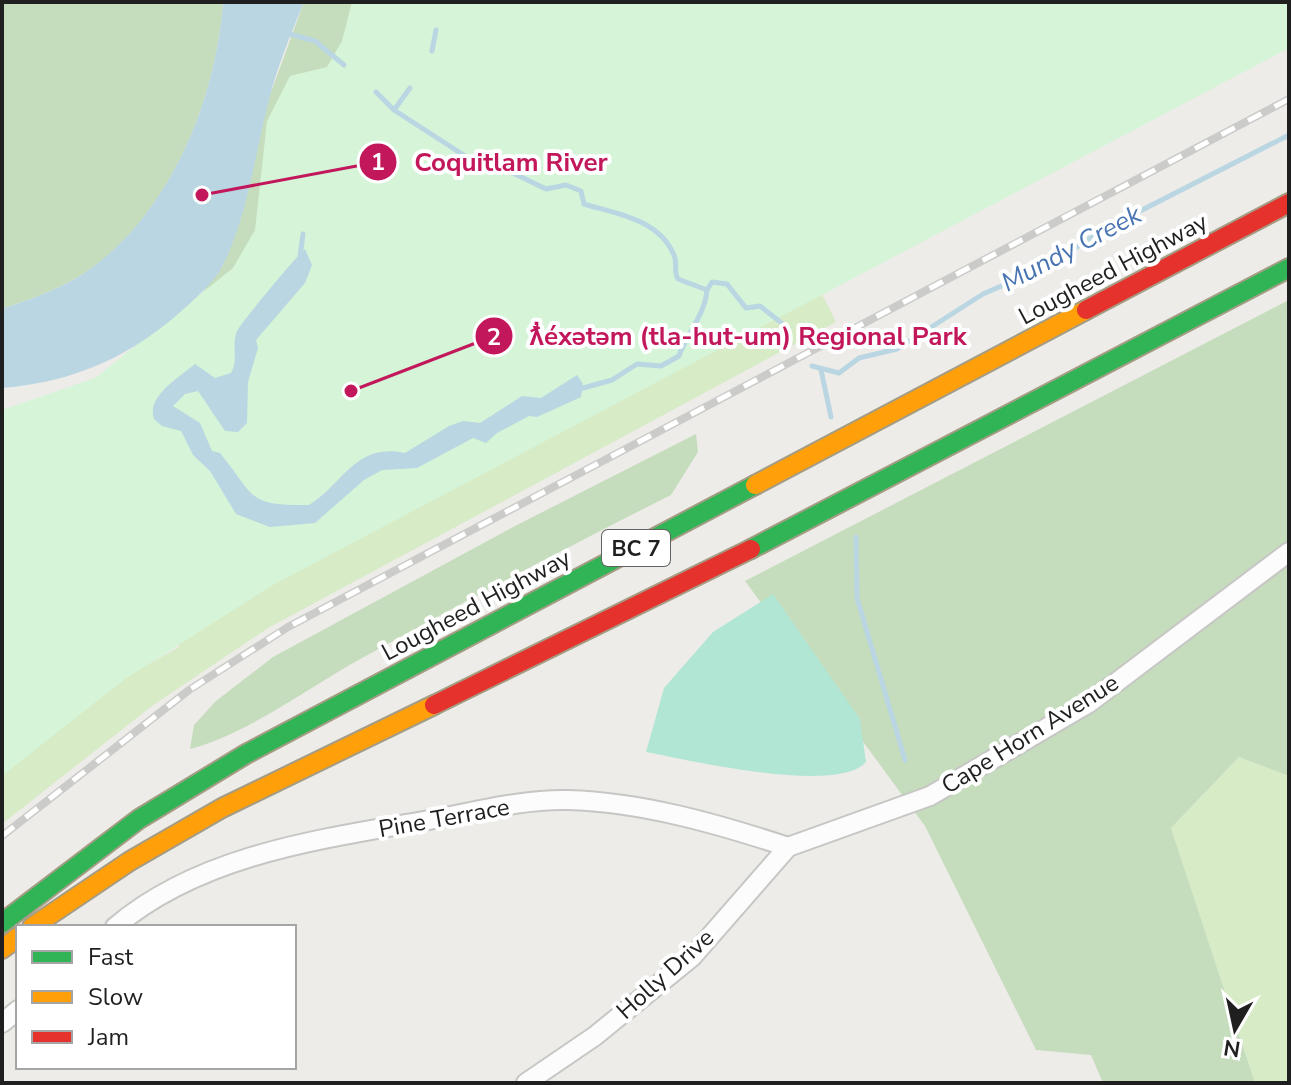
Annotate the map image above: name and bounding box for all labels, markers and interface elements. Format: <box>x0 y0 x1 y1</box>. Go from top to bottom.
callout: Coquitlam River <box>358 137 623 187</box>
text: Coquitlam River <box>414 145 609 180</box>
text: 1 <box>371 146 385 178</box>
water label: Mundy Creek <box>995 196 1148 300</box>
street label: Lougheed Highway <box>1013 205 1214 332</box>
callout: ƛ̓éxətəm (tla-hut-um) Regional Park <box>474 311 983 361</box>
text: ƛ̓éxətəm (tla-hut-um) Regional Park <box>529 319 968 354</box>
text: 2 <box>487 321 501 353</box>
road number: BC 7 <box>602 530 670 566</box>
street label: Lougheed Highway <box>376 541 577 668</box>
street label: Cape Horn Avenue <box>935 667 1125 801</box>
street label: Pine Terrace <box>376 791 512 845</box>
street label: Holly Drive <box>609 922 721 1026</box>
legend <box>16 925 296 1069</box>
text: Fast <box>88 941 134 973</box>
text: Slow <box>88 981 143 1013</box>
north arrow <box>1195 989 1275 1069</box>
text: Jam <box>87 1021 129 1053</box>
text: N <box>1222 1032 1243 1064</box>

